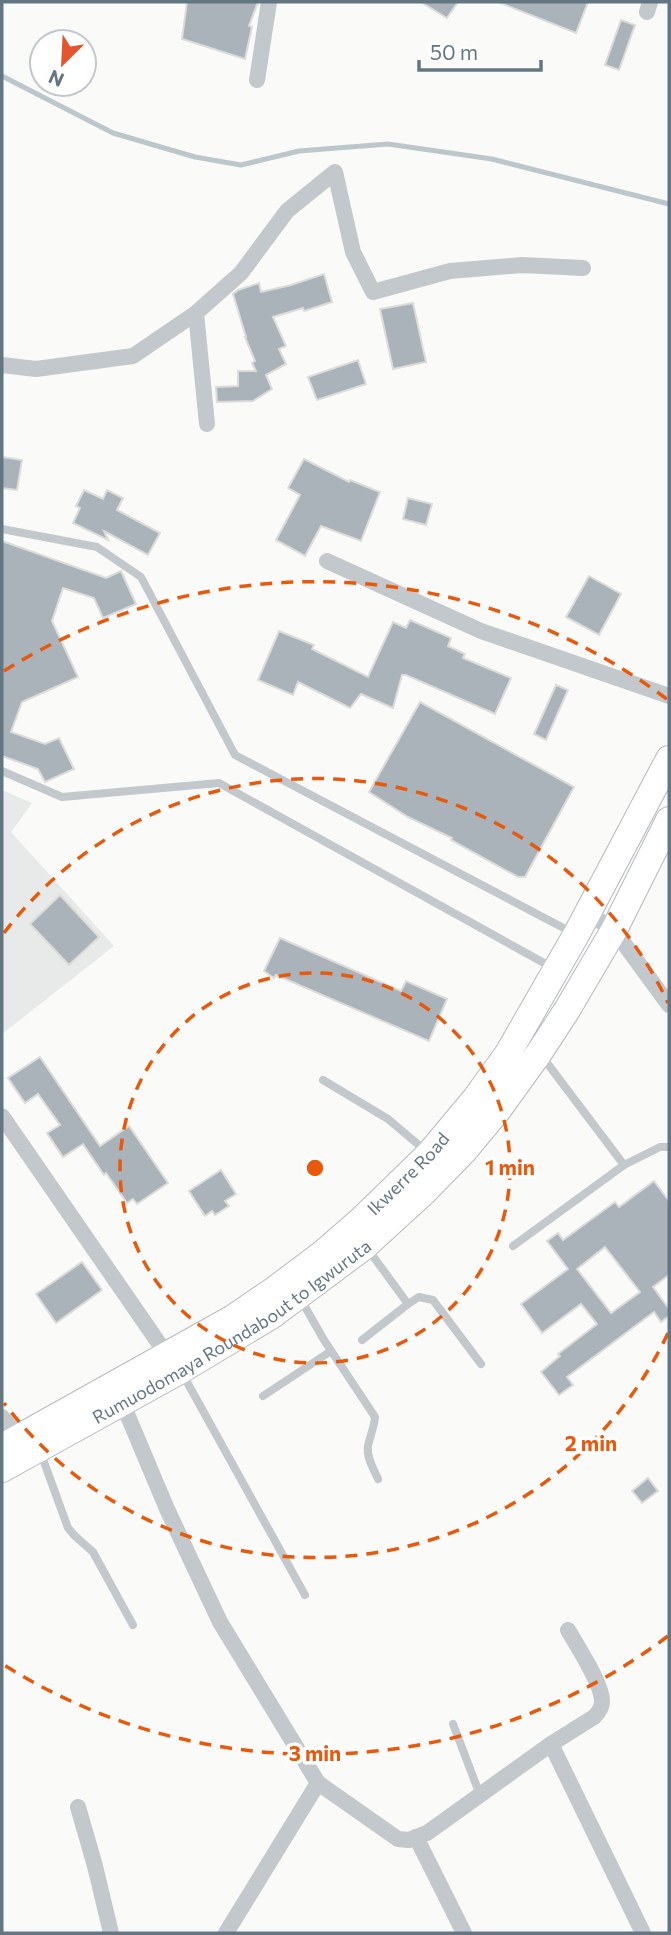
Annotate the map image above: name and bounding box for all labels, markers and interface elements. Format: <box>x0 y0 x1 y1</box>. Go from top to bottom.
north arrow <box>28 28 98 98</box>
scale bar <box>419 28 542 72</box>
text: 50 m <box>430 39 478 64</box>
text: N <box>45 66 67 92</box>
street label: Ikwerre Road <box>362 1128 453 1219</box>
text: 1 min <box>485 1154 535 1179</box>
centre of rings <box>303 1156 327 1180</box>
street label: Rumuodomaya Roundabout to Igwuruta <box>88 1235 375 1428</box>
text: 2 min <box>565 1430 617 1455</box>
text: 3 min <box>289 1740 341 1765</box>

